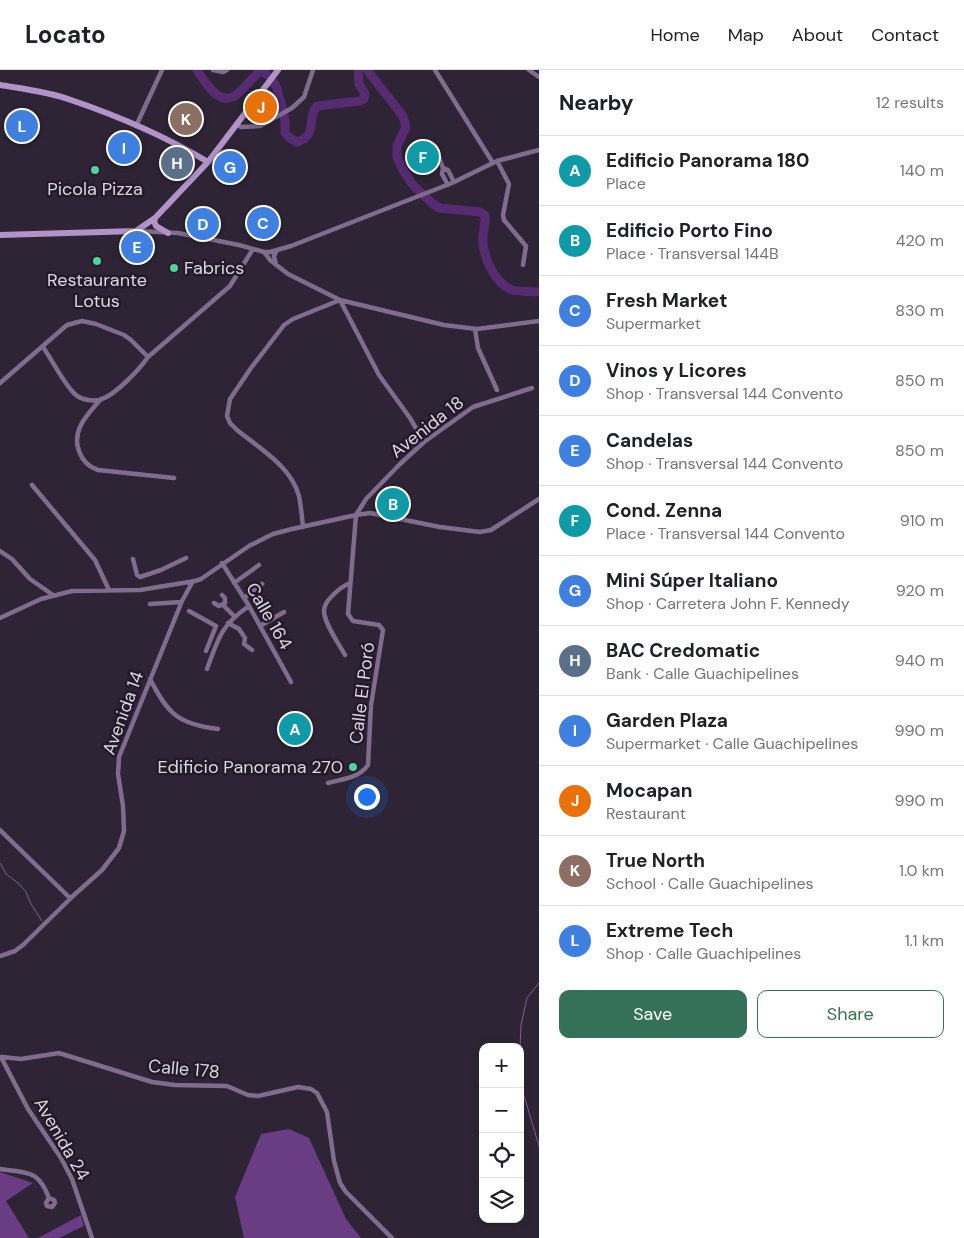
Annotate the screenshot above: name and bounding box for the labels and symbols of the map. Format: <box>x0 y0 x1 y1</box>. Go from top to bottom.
pin: J <box>245 88 277 126</box>
pin: K <box>170 100 202 138</box>
pin: L <box>6 107 38 145</box>
pin: I <box>108 129 140 167</box>
pin: F <box>407 138 439 176</box>
pin: H <box>161 144 193 182</box>
pin: G <box>214 148 246 186</box>
marker: Picola Pizza <box>89 164 101 176</box>
place label: Picola Pizza <box>47 177 143 201</box>
pin: C <box>247 204 279 242</box>
pin: D <box>187 205 219 243</box>
pin: E <box>121 228 153 266</box>
marker: Restaurante Lotus <box>91 255 103 267</box>
place label: Fabrics <box>184 256 244 280</box>
marker: Fabrics <box>168 262 180 274</box>
place label: Restaurante Lotus <box>47 268 147 313</box>
street label: Avenida 18 <box>385 391 469 463</box>
pin: B <box>377 485 409 523</box>
street label: Calle 164 <box>240 578 298 654</box>
street label: Calle El Poró <box>344 641 380 745</box>
street label: Avenida 14 <box>97 668 149 758</box>
pin: A <box>279 710 311 748</box>
place label: Edificio Panorama 270 <box>157 755 343 779</box>
marker: Edificio Panorama 270 <box>347 761 359 773</box>
your location <box>354 784 380 810</box>
street label: Calle 178 <box>147 1054 221 1084</box>
street label: Avenida 24 <box>29 1093 95 1185</box>

